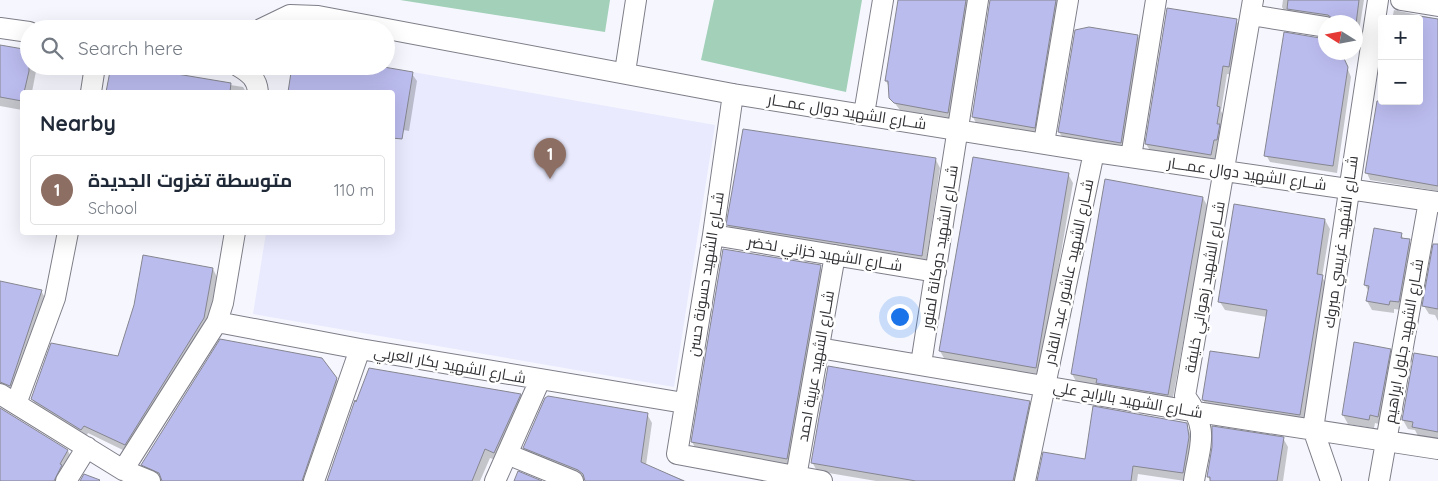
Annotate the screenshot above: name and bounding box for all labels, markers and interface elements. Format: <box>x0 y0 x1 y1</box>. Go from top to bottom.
north arrow <box>1318 15 1363 60</box>
map controls <box>1378 15 1423 105</box>
button: + <box>1378 15 1423 60</box>
search box <box>20 20 395 75</box>
icon: search <box>38 34 66 62</box>
text: Search here <box>78 36 183 60</box>
button: − <box>1378 60 1423 105</box>
street label: شــارع الشهيد دوال عمـــار <box>765 89 928 135</box>
text: Nearby <box>40 110 116 136</box>
pin: 1 <box>534 138 566 179</box>
street label: شــارع الشهيد دوال عمـــار <box>1165 153 1328 196</box>
street label: شــارع الشهيد غريسي مبروك <box>1319 154 1365 330</box>
street label: شــارع الشهيد دوكانة لمنور <box>917 164 964 331</box>
text: متوسطة تغزوت الجديدة <box>88 168 292 192</box>
street label: شــارع الشهيد عاشور عبد القادر <box>1039 177 1099 368</box>
text: 1 <box>54 180 60 200</box>
text: 110 m <box>334 180 374 200</box>
street label: شــارع الشهيد حسونة حسن <box>683 190 730 358</box>
text: School <box>88 198 137 218</box>
street label: شــارع الشهيد زهواني خليفة <box>1180 200 1232 375</box>
street label: شــارع الشهيد خزاني لخضر <box>745 232 904 278</box>
street label: شــارع الشهيد جلول ابراهيم <box>1380 257 1429 425</box>
street label: شــارع الشهيد عربية احمد <box>793 289 840 443</box>
your location <box>887 304 913 330</box>
street label: شــارع الشهيد بكار العربي <box>372 342 528 390</box>
street label: شــارع الشهيد بالرابح علي <box>1051 377 1204 425</box>

